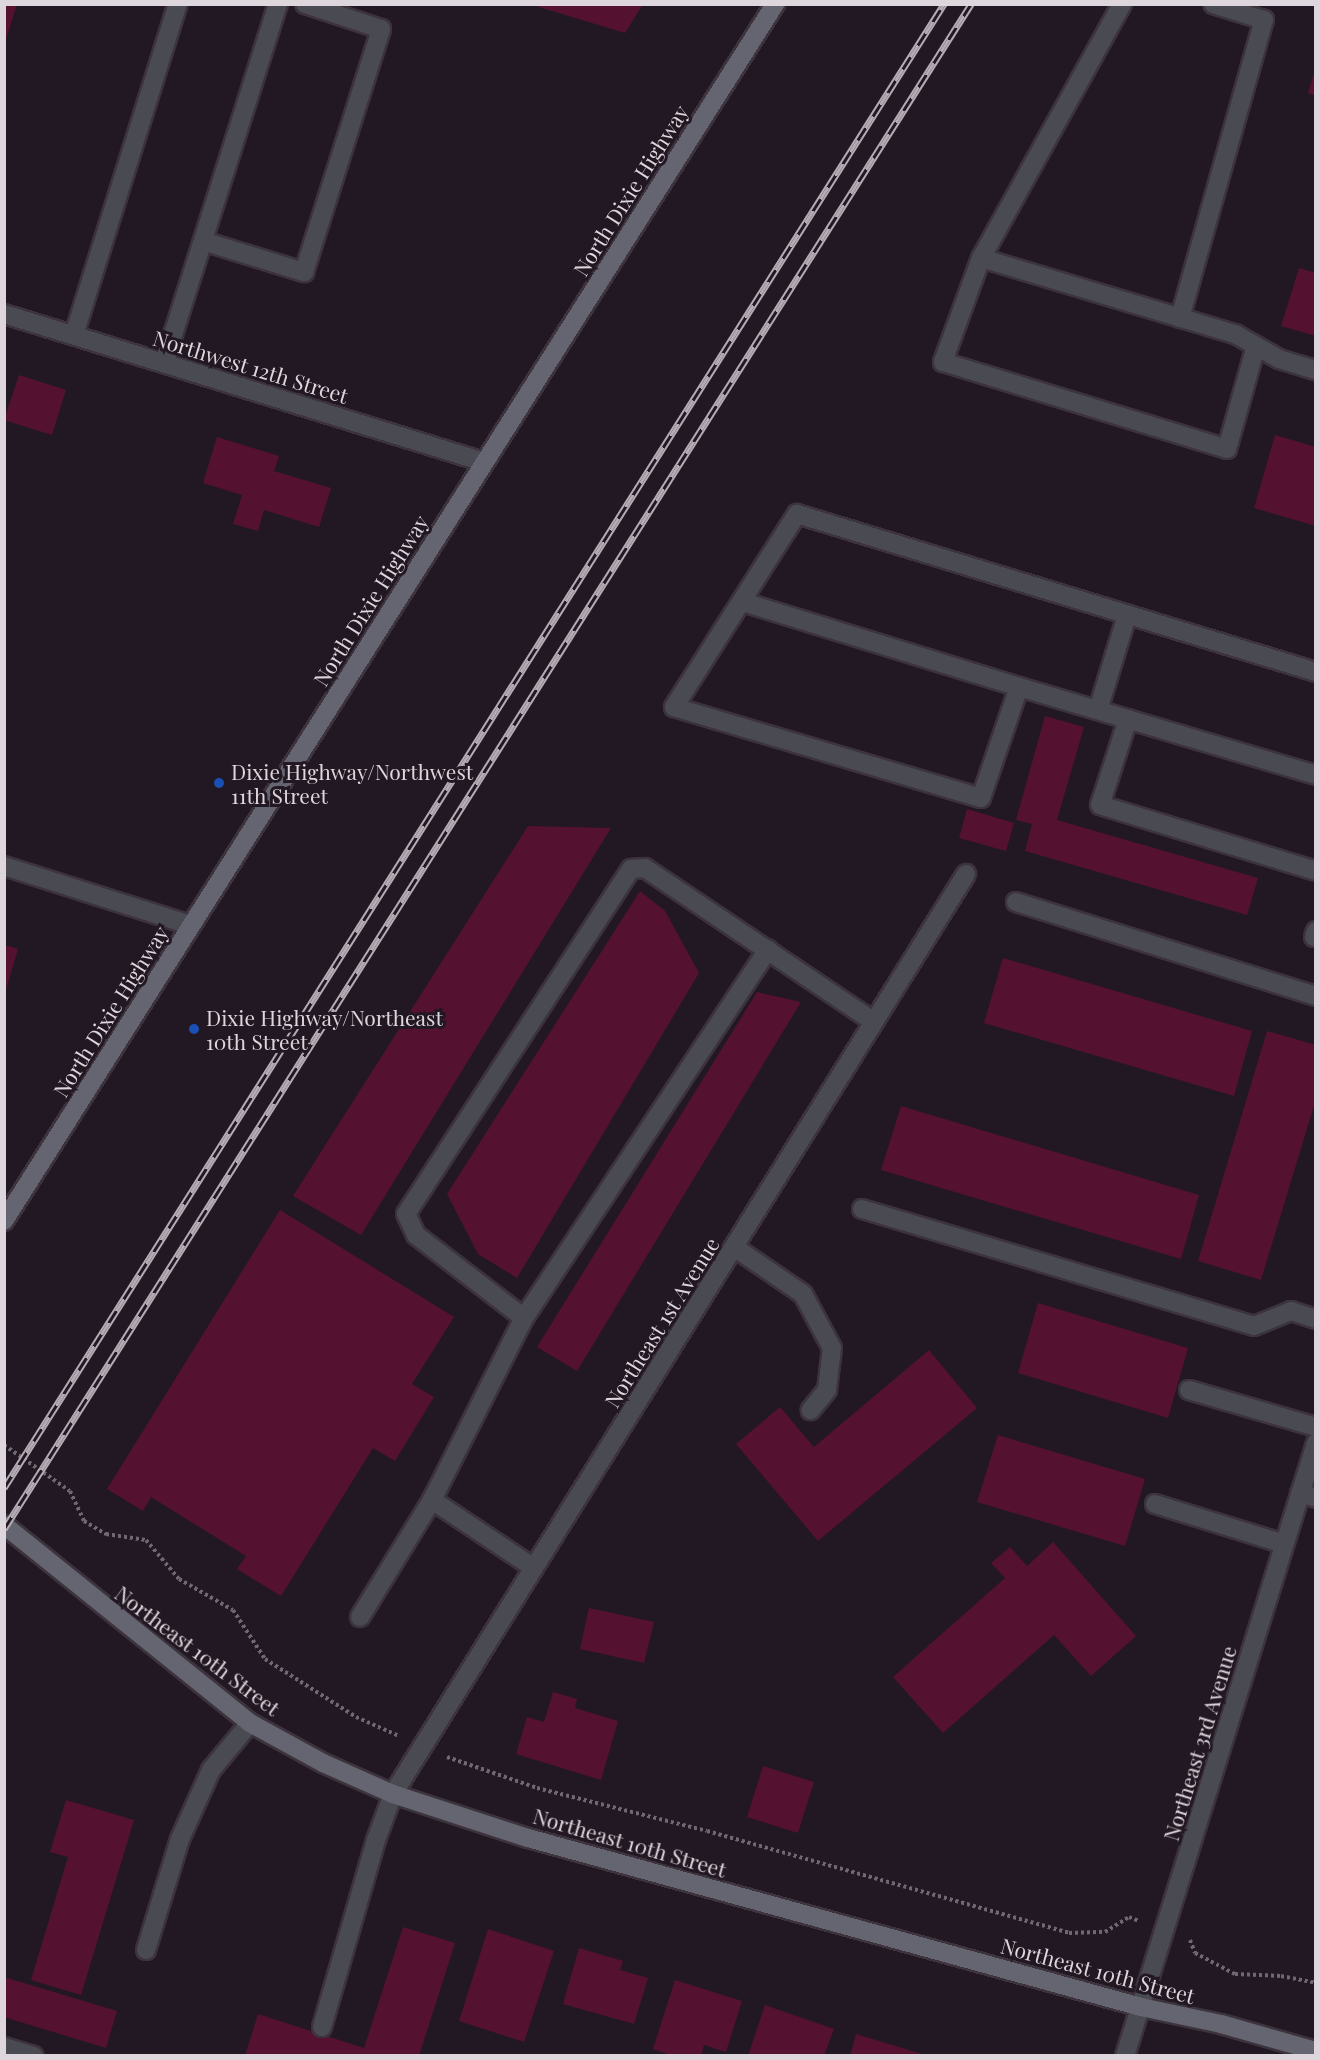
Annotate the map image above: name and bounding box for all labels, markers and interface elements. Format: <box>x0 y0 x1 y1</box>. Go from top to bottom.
street label: North Dixie Highway <box>567 100 693 280</box>
street label: Northwest 12th Street <box>150 324 352 408</box>
street label: North Dixie Highway <box>307 510 433 690</box>
place label: Dixie Highway/Northwest 11th Street <box>231 758 473 808</box>
marker: Dixie Highway/Northwest 11th Street <box>212 776 226 790</box>
street label: North Dixie Highway <box>47 921 173 1101</box>
place label: Dixie Highway/Northeast 10th Street <box>206 1004 443 1054</box>
marker: Dixie Highway/Northeast 10th Street <box>187 1022 201 1036</box>
street label: Northeast 1st Avenue <box>598 1232 724 1412</box>
street label: Northeast 10th Street <box>111 1580 285 1720</box>
street label: Northeast 3rd Avenue <box>1157 1642 1241 1844</box>
street label: Northeast 10th Street <box>530 1802 730 1882</box>
street label: Northeast 10th Street <box>998 1932 1198 2008</box>

